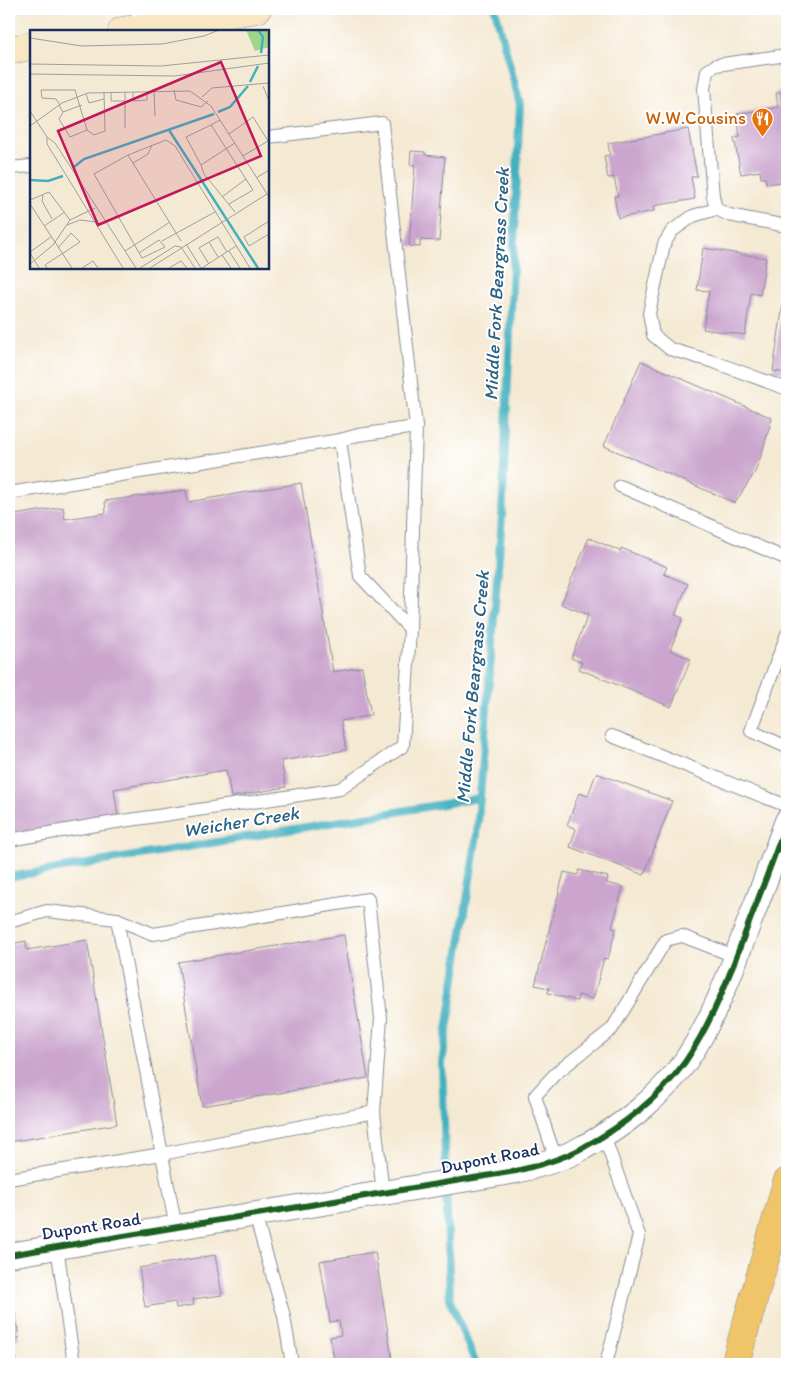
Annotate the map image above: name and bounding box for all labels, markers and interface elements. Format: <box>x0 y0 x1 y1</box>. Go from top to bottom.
inset map <box>30 30 269 269</box>
restaurant icon: W.W.Cousins <box>750 106 774 137</box>
place label: W.W.Cousins <box>645 107 746 129</box>
water label: Middle Fork Beargrass Creek <box>479 166 514 401</box>
water label: Middle Fork Beargrass Creek <box>451 569 494 804</box>
water label: Weicher Creek <box>182 801 302 842</box>
street label: Dupont Road <box>439 1138 541 1178</box>
street label: Dupont Road <box>40 1207 142 1245</box>

